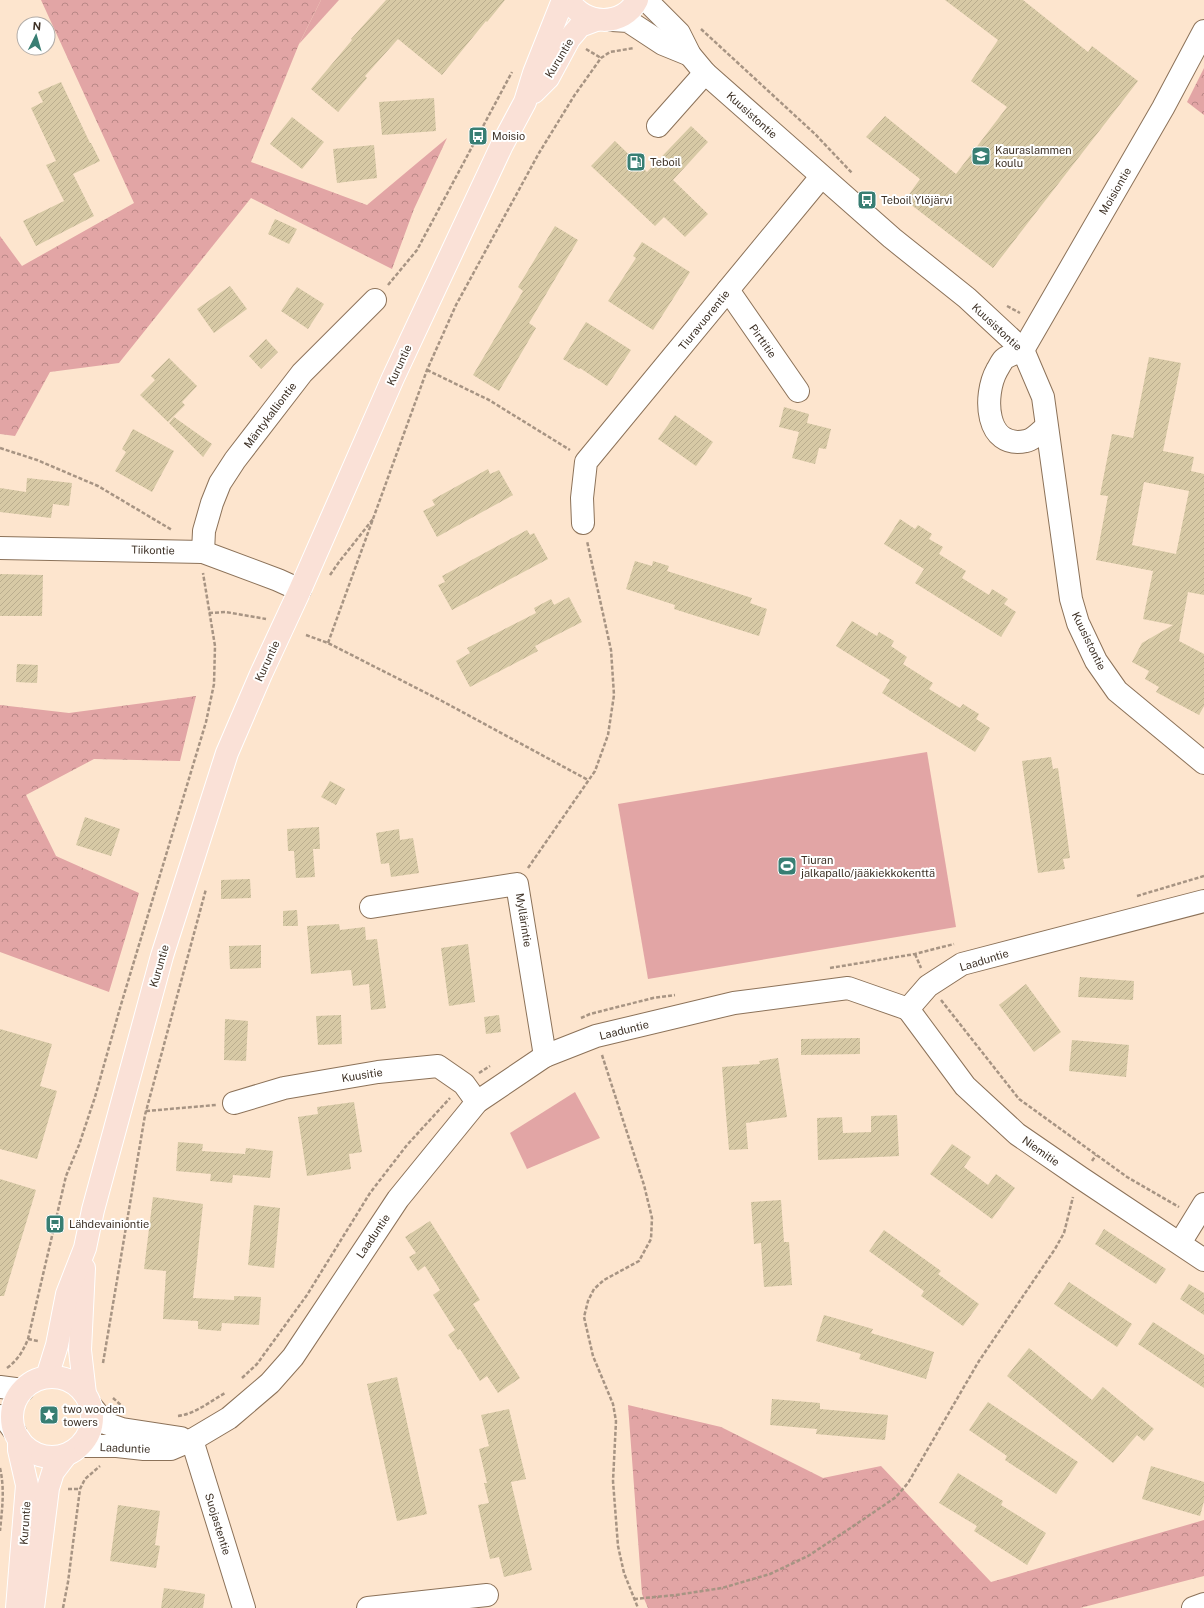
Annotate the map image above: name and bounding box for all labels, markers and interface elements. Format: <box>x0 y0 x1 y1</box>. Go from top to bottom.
north arrow <box>16 16 56 56</box>
text: N <box>32 20 42 32</box>
street label: Kuruntie <box>543 36 575 80</box>
street label: Kuusistontie <box>724 89 780 141</box>
bus stop icon: Moisio <box>467 125 489 147</box>
place label: Moisio <box>492 130 525 142</box>
place label: Kauraslammen koulu <box>995 144 1072 169</box>
school or university icon: Kauraslammen koulu <box>970 145 992 167</box>
fuel station icon: Teboil <box>625 151 647 173</box>
place label: Teboil <box>650 156 681 168</box>
street label: Moisiontie <box>1097 165 1133 217</box>
bus stop icon: Teboil Ylöjärvi <box>856 189 878 211</box>
place label: Teboil Ylöjärvi <box>881 194 952 206</box>
street label: Tiuravuorentie <box>676 288 732 352</box>
street label: Kuusistontie <box>970 301 1024 353</box>
street label: Pirttitie <box>747 322 779 360</box>
street label: Kuruntie <box>384 343 414 387</box>
street label: Mäntykalliontie <box>241 380 299 450</box>
street label: Tiikontie <box>131 544 175 556</box>
street label: Kuusistontie <box>1070 610 1108 672</box>
street label: Kuruntie <box>252 639 282 683</box>
place label: Tiuran jalkapallo/jääkiekkokenttä <box>800 854 935 879</box>
sports icon: Tiuran jalkapallo/jääkiekkokenttä <box>776 855 798 877</box>
street label: Myllärintie <box>514 892 534 948</box>
street label: Kuruntie <box>147 943 171 989</box>
street label: Laaduntie <box>958 947 1010 973</box>
street label: Laaduntie <box>598 1018 650 1042</box>
street label: Kuusitie <box>341 1066 383 1084</box>
street label: Niemitie <box>1020 1134 1062 1168</box>
street label: Laaduntie <box>354 1212 392 1260</box>
bus stop icon: Lähdevainiontie <box>44 1213 66 1235</box>
place label: Lähdevainiontie <box>69 1218 149 1230</box>
place label: two wooden towers <box>63 1403 125 1428</box>
place icon: two wooden towers <box>38 1404 60 1426</box>
street label: Laaduntie <box>99 1441 151 1455</box>
street label: Suojastentie <box>203 1492 233 1556</box>
street label: Kuruntie <box>17 1501 33 1545</box>

